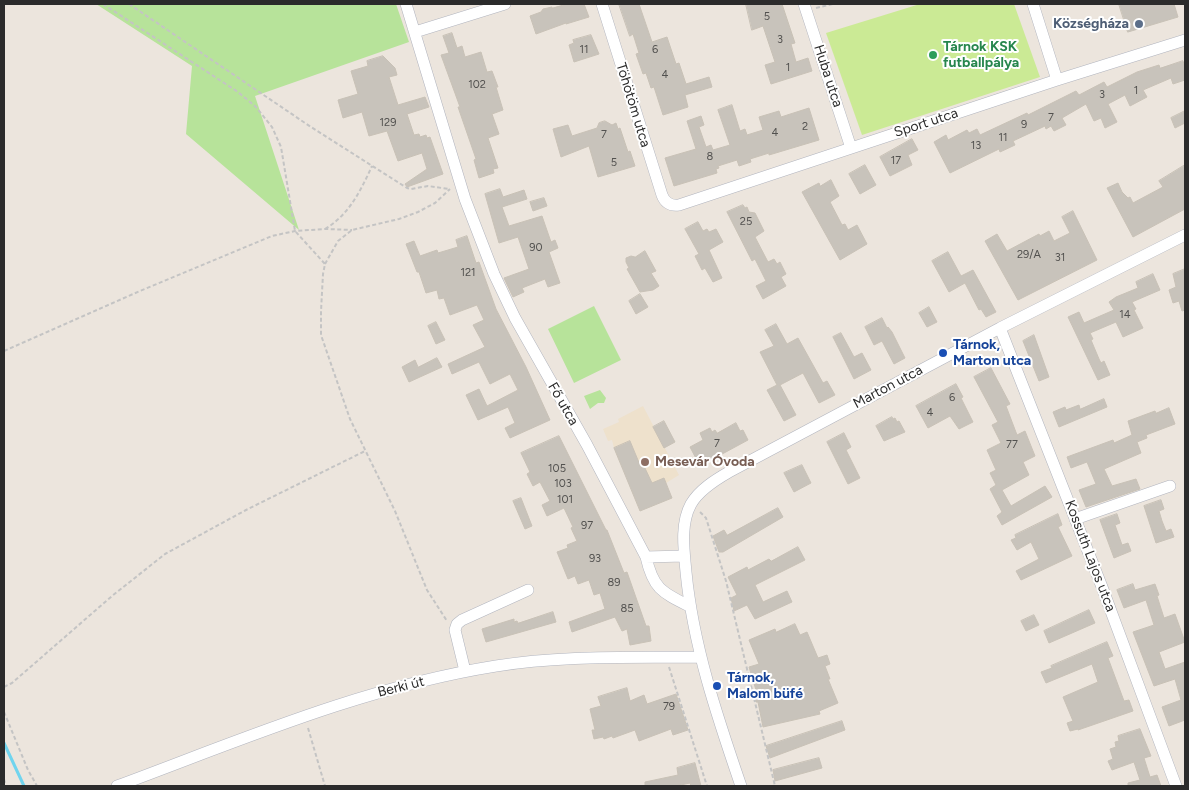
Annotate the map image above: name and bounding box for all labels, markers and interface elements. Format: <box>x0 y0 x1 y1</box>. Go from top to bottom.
house number: 5 <box>764 10 770 24</box>
place label: Községháza <box>1053 16 1129 32</box>
marker: Községháza <box>1133 18 1145 30</box>
house number: 3 <box>777 33 783 47</box>
place label: Tárnok KSK futballpálya <box>943 39 1019 72</box>
house number: 11 <box>579 43 589 57</box>
house number: 6 <box>652 43 658 57</box>
street label: Huba utca <box>810 43 846 109</box>
marker: Tárnok KSK futballpálya <box>927 49 939 61</box>
street label: Töhötöm utca <box>612 61 654 149</box>
house number: 1 <box>786 61 790 75</box>
house number: 4 <box>662 68 668 82</box>
house number: 102 <box>468 78 486 92</box>
house number: 1 <box>1134 84 1138 98</box>
house number: 3 <box>1099 88 1105 102</box>
street label: Sport utca <box>892 105 960 141</box>
house number: 7 <box>1048 111 1054 125</box>
house number: 129 <box>380 116 396 130</box>
house number: 9 <box>1021 118 1027 132</box>
house number: 2 <box>802 120 808 134</box>
house number: 4 <box>772 126 778 140</box>
house number: 7 <box>601 128 607 142</box>
house number: 11 <box>998 131 1008 145</box>
house number: 13 <box>971 139 981 153</box>
house number: 8 <box>707 150 713 164</box>
house number: 17 <box>891 154 901 168</box>
house number: 5 <box>611 156 617 170</box>
house number: 25 <box>740 215 752 229</box>
house number: 90 <box>529 241 543 255</box>
house number: 29/A <box>1017 248 1041 262</box>
house number: 31 <box>1055 251 1065 265</box>
house number: 121 <box>460 266 476 280</box>
house number: 14 <box>1119 308 1131 322</box>
place label: Tárnok, Marton utca <box>953 337 1031 370</box>
marker: Tárnok, Marton utca <box>937 347 949 359</box>
street label: Marton utca <box>850 362 926 412</box>
street label: Fő utca <box>544 379 582 429</box>
house number: 6 <box>949 391 955 405</box>
house number: 4 <box>927 406 933 420</box>
house number: 7 <box>714 437 720 451</box>
house number: 77 <box>1006 438 1018 452</box>
place label: Mesevár Óvoda <box>655 454 755 470</box>
marker: Mesevár Óvoda <box>639 456 651 468</box>
house number: 105 <box>548 462 566 476</box>
house number: 103 <box>554 477 572 491</box>
house number: 101 <box>557 493 573 507</box>
street label: Kossuth Lajos utca <box>1061 498 1119 614</box>
house number: 97 <box>581 519 593 533</box>
house number: 93 <box>589 552 601 566</box>
house number: 89 <box>608 576 620 590</box>
house number: 85 <box>620 602 634 616</box>
place label: Tárnok, Malom büfé <box>727 670 803 702</box>
street label: Berki út <box>376 673 426 701</box>
marker: Tárnok, Malom büfé <box>711 680 723 692</box>
house number: 79 <box>663 700 675 714</box>

